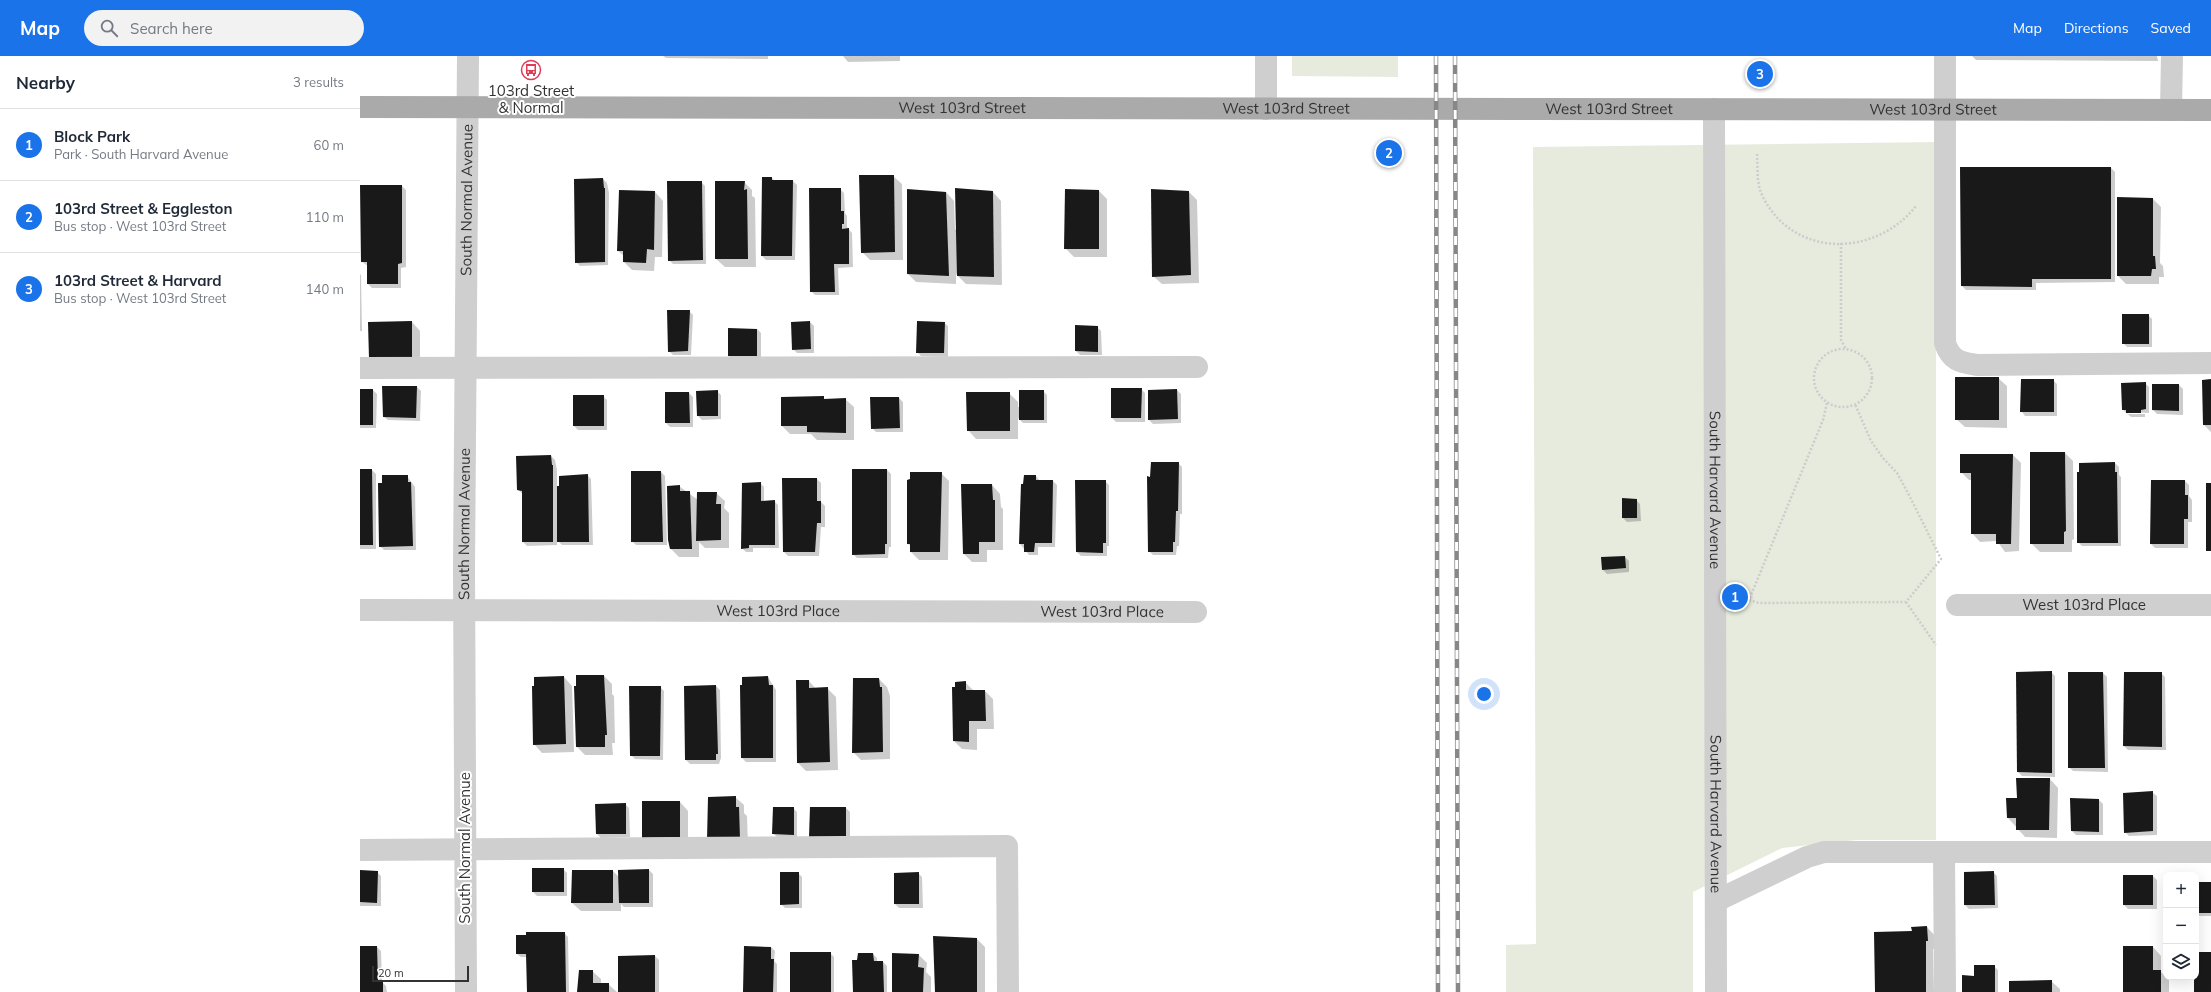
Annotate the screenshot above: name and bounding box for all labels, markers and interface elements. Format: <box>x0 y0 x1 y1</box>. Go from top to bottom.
search box <box>84 10 364 46</box>
text: Map <box>20 16 60 40</box>
icon: search <box>98 17 120 39</box>
text: Search here <box>130 19 213 38</box>
text: Map <box>2013 19 2042 37</box>
text: Directions <box>2064 19 2129 37</box>
text: Saved <box>2151 19 2191 37</box>
bus stop icon: 103rd Street & Normal <box>520 59 542 81</box>
pin: 3 <box>1747 59 1773 89</box>
text: Nearby <box>16 72 75 93</box>
text: 3 results <box>293 74 344 90</box>
place label: 103rd Street & Normal <box>488 81 574 117</box>
street label: West 103rd Street <box>898 98 1026 117</box>
street label: West 103rd Street <box>1222 98 1350 118</box>
street label: West 103rd Street <box>1545 99 1673 118</box>
street label: West 103rd Street <box>1869 99 1997 119</box>
street label: South Normal Avenue <box>456 124 476 276</box>
text: Block Park <box>54 127 130 146</box>
text: 1 <box>25 137 33 153</box>
text: 60 m <box>314 137 344 153</box>
pin: 2 <box>1376 138 1402 168</box>
text: Park · South Harvard Avenue <box>54 146 228 162</box>
text: 103rd Street & Eggleston <box>54 199 233 218</box>
text: 2 <box>25 209 33 225</box>
text: 110 m <box>306 209 344 225</box>
text: Bus stop · West 103rd Street <box>54 218 226 234</box>
text: 103rd Street & Harvard <box>54 271 222 290</box>
text: 3 <box>25 281 33 297</box>
text: 140 m <box>306 281 344 297</box>
text: Bus stop · West 103rd Street <box>54 290 226 306</box>
street label: South Harvard Avenue <box>1706 411 1725 569</box>
street label: South Normal Avenue <box>454 448 474 600</box>
pin: 1 <box>1722 582 1748 612</box>
street label: West 103rd Place <box>2022 595 2146 614</box>
street label: West 103rd Place <box>716 601 840 620</box>
street label: West 103rd Place <box>1040 602 1164 621</box>
your location <box>1474 684 1494 704</box>
street label: South Harvard Avenue <box>1706 735 1726 893</box>
street label: South Normal Avenue <box>455 772 474 924</box>
map controls <box>2163 872 2199 980</box>
button: + <box>2163 872 2199 908</box>
button: − <box>2163 908 2199 944</box>
button: layers <box>2163 944 2199 980</box>
scale bar <box>372 964 469 983</box>
text: 20 m <box>378 966 404 980</box>

